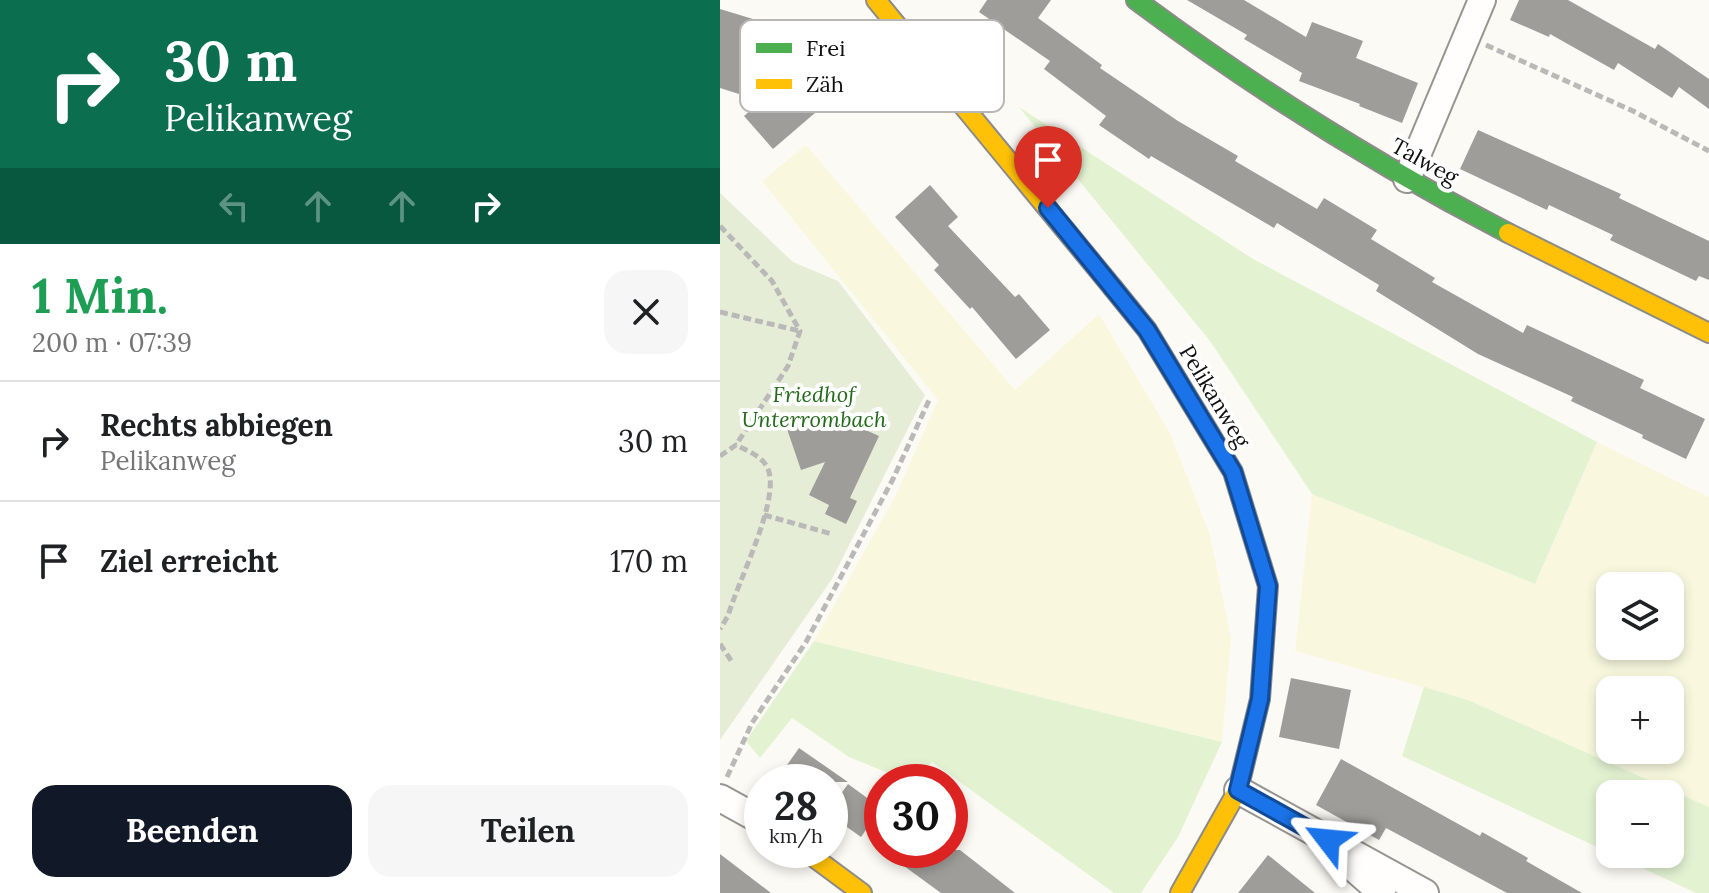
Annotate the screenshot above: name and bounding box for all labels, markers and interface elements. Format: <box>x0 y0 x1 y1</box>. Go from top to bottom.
legend <box>740 20 1004 112</box>
text: 30 m <box>164 25 297 96</box>
icon: right <box>32 32 136 136</box>
text: Frei <box>806 34 845 62</box>
text: Zäh <box>806 70 844 98</box>
text: Pelikanweg <box>164 95 352 141</box>
pin <box>1014 126 1082 208</box>
street label: Talweg <box>1387 131 1464 191</box>
icon: arrive <box>1026 138 1070 182</box>
icon: left <box>212 184 256 228</box>
icon: ahead <box>296 184 340 228</box>
icon: ahead <box>380 184 424 228</box>
icon: right <box>464 184 508 228</box>
text: 1 Min. <box>32 265 168 326</box>
button: close <box>604 270 688 354</box>
text: 200 m · 07:39 <box>32 326 192 359</box>
street label: Pelikanweg <box>1173 340 1257 453</box>
park label: Friedhof Unterrombach <box>741 380 887 433</box>
text: Rechts abbiegen <box>100 406 333 444</box>
icon: right <box>32 419 76 463</box>
text: 30 m <box>618 422 688 460</box>
text: Pelikanweg <box>100 444 236 477</box>
icon: arrive <box>32 539 76 583</box>
text: Ziel erreicht <box>100 542 278 580</box>
text: 170 m <box>610 542 688 580</box>
map controls <box>1596 572 1684 868</box>
button: layers <box>1596 572 1684 660</box>
button: + <box>1596 676 1684 764</box>
speed limit sign: 30 <box>864 764 968 868</box>
text: 28 <box>774 780 818 831</box>
button: − <box>1596 780 1684 868</box>
button: Beenden <box>32 785 352 877</box>
button: Teilen <box>368 785 688 877</box>
position arrow <box>1286 798 1370 882</box>
text: km/h <box>769 823 823 848</box>

